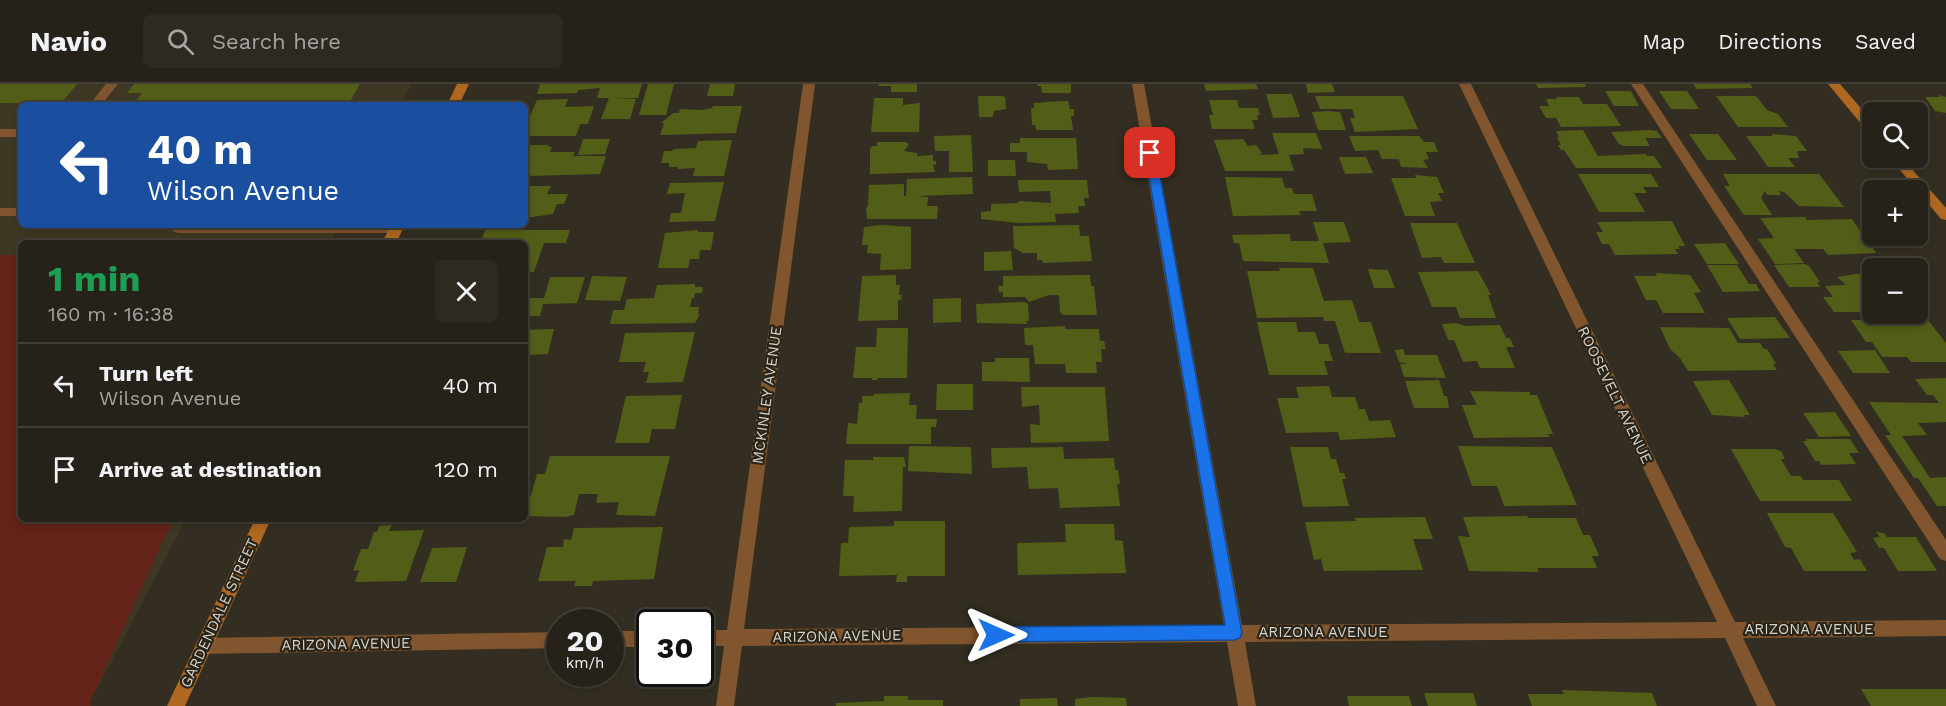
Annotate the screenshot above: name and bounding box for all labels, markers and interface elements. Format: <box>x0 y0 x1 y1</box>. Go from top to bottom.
search box <box>143 14 563 68</box>
text: Navio <box>30 25 107 58</box>
icon: search <box>164 25 197 58</box>
text: Search here <box>212 29 341 54</box>
text: Map <box>1642 29 1685 54</box>
text: Directions <box>1718 29 1822 54</box>
text: Saved <box>1855 29 1916 54</box>
map controls <box>1862 102 1928 324</box>
button: search <box>1862 102 1928 168</box>
text: 40 m <box>147 125 253 174</box>
icon: left <box>48 126 126 204</box>
pin <box>1124 127 1175 178</box>
icon: arrive <box>1133 136 1166 169</box>
text: Wilson Avenue <box>147 175 339 207</box>
button: + <box>1862 180 1928 246</box>
text: 1 min <box>48 258 140 300</box>
button: − <box>1862 258 1928 324</box>
button: close <box>435 260 498 323</box>
text: 160 m · 16:38 <box>48 302 174 326</box>
street label: ROOSEVELT AVENUE <box>1574 323 1656 467</box>
street label: MCKINLEY AVENUE <box>748 325 786 465</box>
text: Turn left <box>99 361 193 386</box>
icon: left <box>48 369 81 402</box>
text: 40 m <box>442 373 498 398</box>
text: Wilson Avenue <box>99 386 241 410</box>
icon: arrive <box>48 453 81 486</box>
text: Arrive at destination <box>99 457 322 482</box>
text: 120 m <box>434 457 498 482</box>
street label: GARDENDALE STREET <box>176 536 262 690</box>
position arrow <box>964 603 1028 667</box>
speed limit sign: 30 <box>636 609 714 687</box>
street label: ARIZONA AVENUE <box>1744 620 1874 638</box>
text: 20 <box>566 623 604 658</box>
street label: ARIZONA AVENUE <box>1258 623 1388 641</box>
street label: ARIZONA AVENUE <box>772 626 902 646</box>
street label: ARIZONA AVENUE <box>281 634 411 654</box>
text: km/h <box>566 654 604 672</box>

